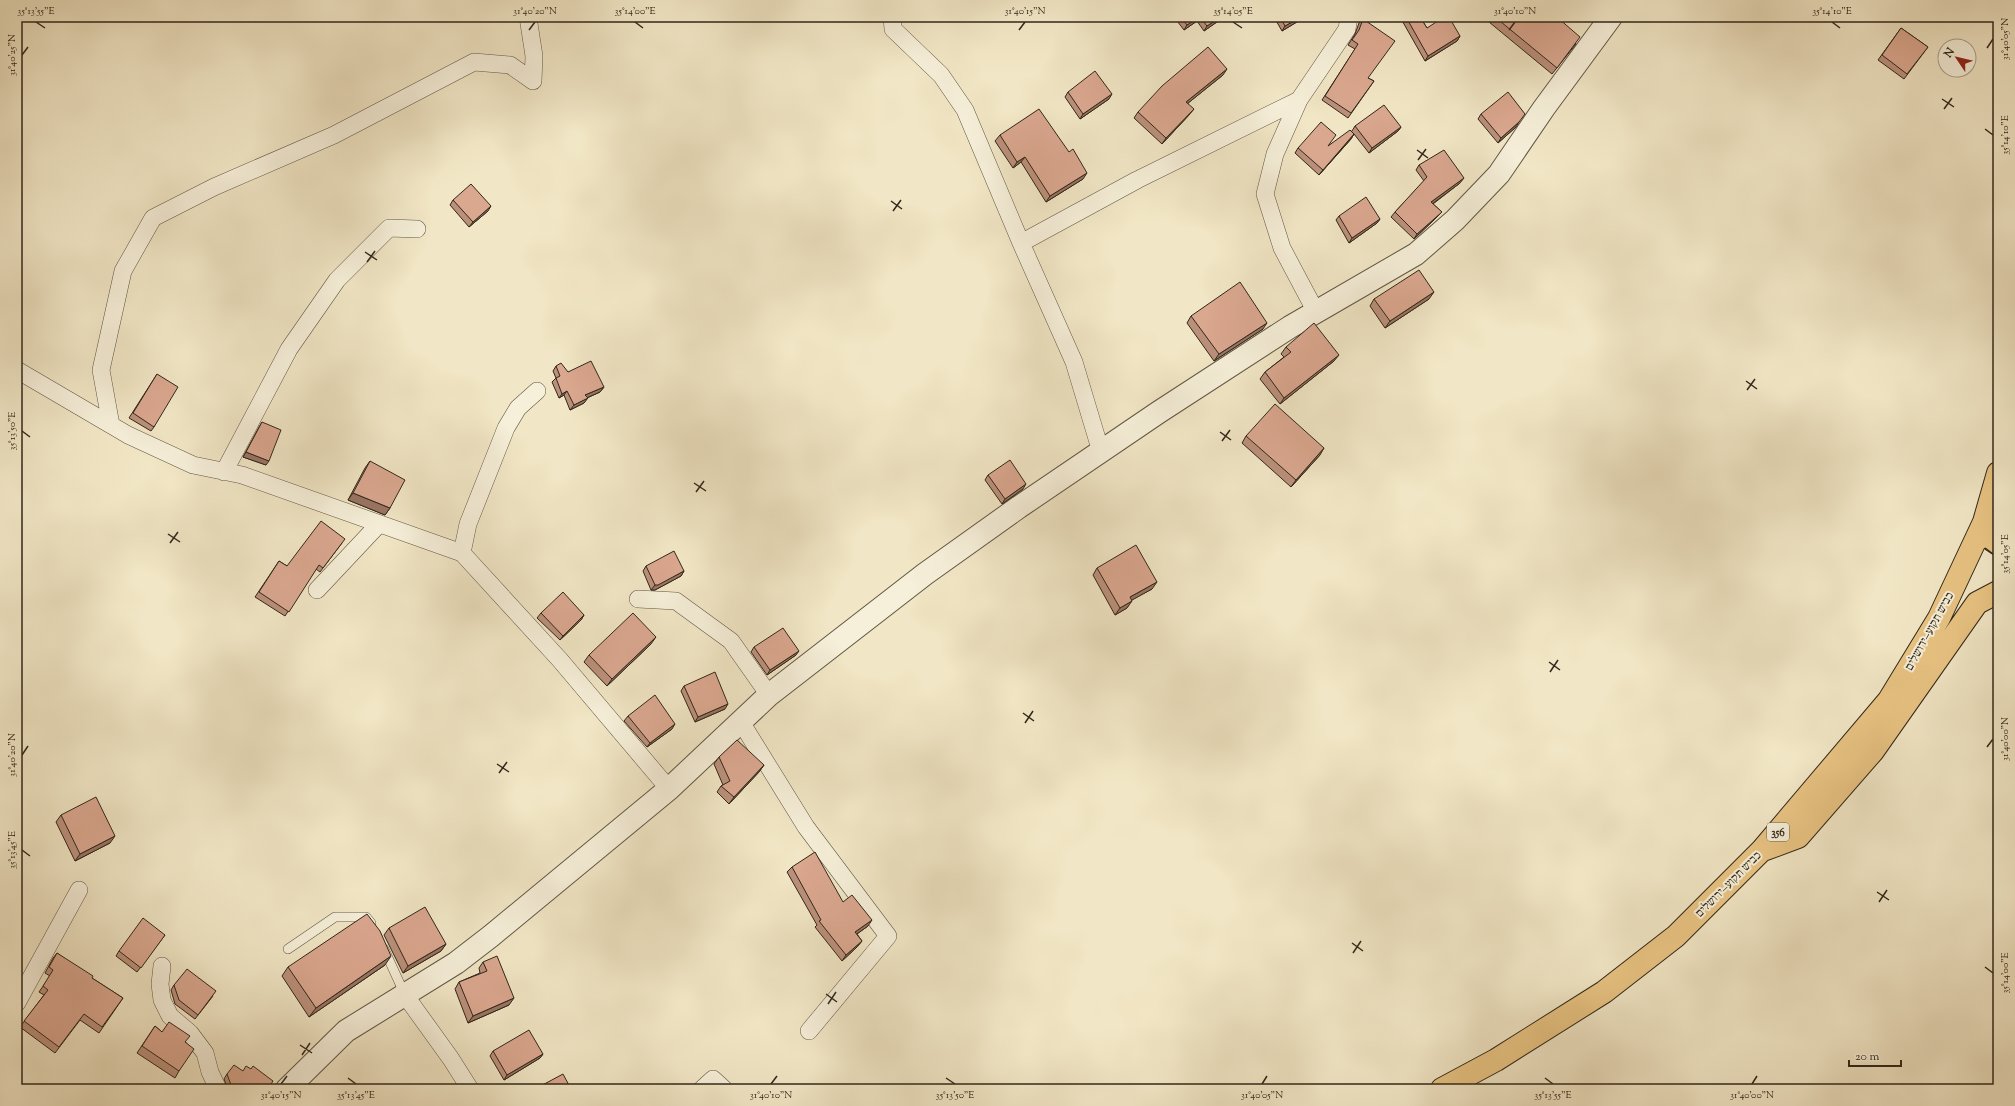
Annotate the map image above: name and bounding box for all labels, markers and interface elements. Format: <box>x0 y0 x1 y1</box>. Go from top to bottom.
text: 35°13'55"E <box>17 4 55 19</box>
text: 31°40'20"N <box>513 4 557 19</box>
text: 35°14'00"E <box>614 4 656 19</box>
text: 31°40'15"N <box>1004 4 1046 19</box>
text: 35°14'05"E <box>1213 4 1253 19</box>
text: 31°40'10"N <box>1494 4 1536 19</box>
text: 35°14'10"E <box>1812 4 1852 19</box>
text: 31°40'05"N <box>1998 18 2013 60</box>
text: 31°40'25"N <box>5 34 20 76</box>
north arrow <box>1937 38 1977 78</box>
text: N <box>1940 44 1959 62</box>
text: 35°14'10"E <box>1998 115 2013 155</box>
text: 35°13'50"E <box>5 412 20 450</box>
text: 35°14'05"E <box>1998 534 2013 574</box>
street label: כביש תקוע–ירושלים <box>1901 589 1959 674</box>
text: 31°40'00"N <box>1998 717 2013 761</box>
text: 31°40'20"N <box>5 733 20 777</box>
road number: 356 <box>1767 823 1789 841</box>
text: 35°13'45"E <box>5 831 20 869</box>
street label: כביש תקוע–ירושלים <box>1691 847 1766 922</box>
text: 35°14'00"E <box>1998 952 2013 994</box>
scale bar <box>1849 1042 1901 1068</box>
text: 20 m <box>1855 1048 1880 1066</box>
text: 31°40'15"N <box>260 1088 302 1103</box>
text: 35°13'45"E <box>337 1088 375 1103</box>
text: 31°40'10"N <box>750 1088 792 1103</box>
text: 35°13'50"E <box>936 1088 974 1103</box>
text: 31°40'05"N <box>1241 1088 1283 1103</box>
text: 35°13'55"E <box>1534 1088 1572 1103</box>
text: 31°40'00"N <box>1730 1088 1774 1103</box>

